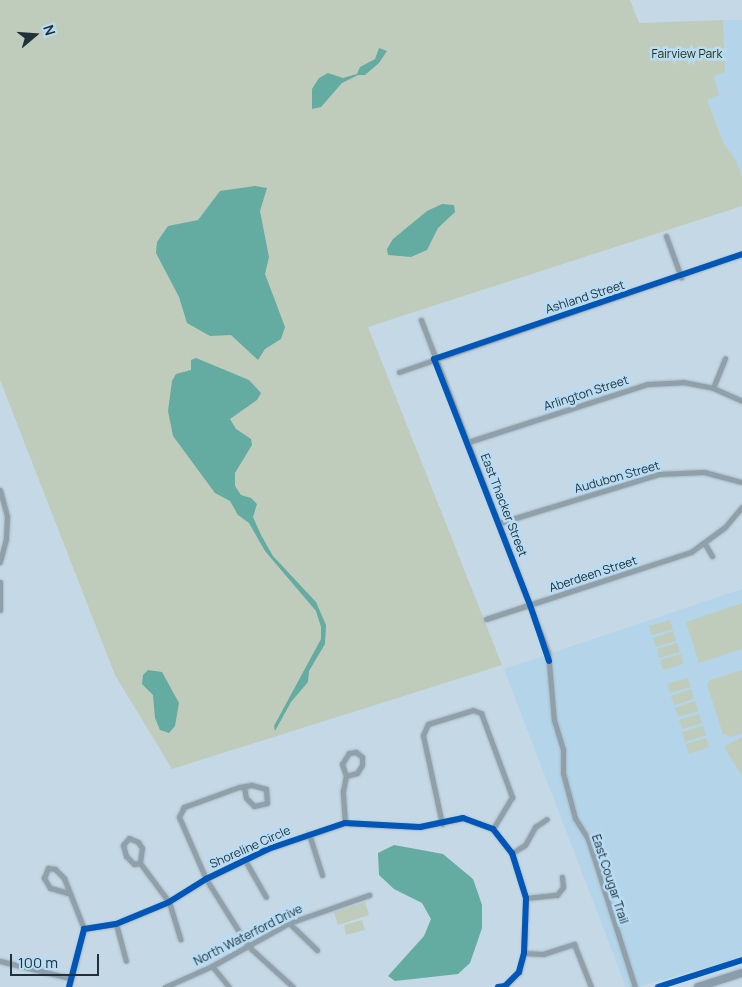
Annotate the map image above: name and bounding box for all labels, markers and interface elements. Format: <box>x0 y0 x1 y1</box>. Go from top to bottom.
north arrow <box>10 10 60 60</box>
text: N <box>39 22 60 38</box>
park label: Fairview Park <box>652 47 722 61</box>
street label: Ashland Street <box>544 277 626 317</box>
street label: Arlington Street <box>542 373 630 413</box>
street label: East Thacker Street <box>478 451 530 559</box>
street label: Audubon Street <box>573 458 661 496</box>
street label: Aberdeen Street <box>547 553 639 595</box>
street label: Shoreline Circle <box>207 823 293 871</box>
street label: East Cougar Trail <box>589 832 631 926</box>
street label: North Waterford Drive <box>191 901 305 969</box>
scale bar <box>12 944 101 976</box>
text: 100 m <box>18 952 58 973</box>

